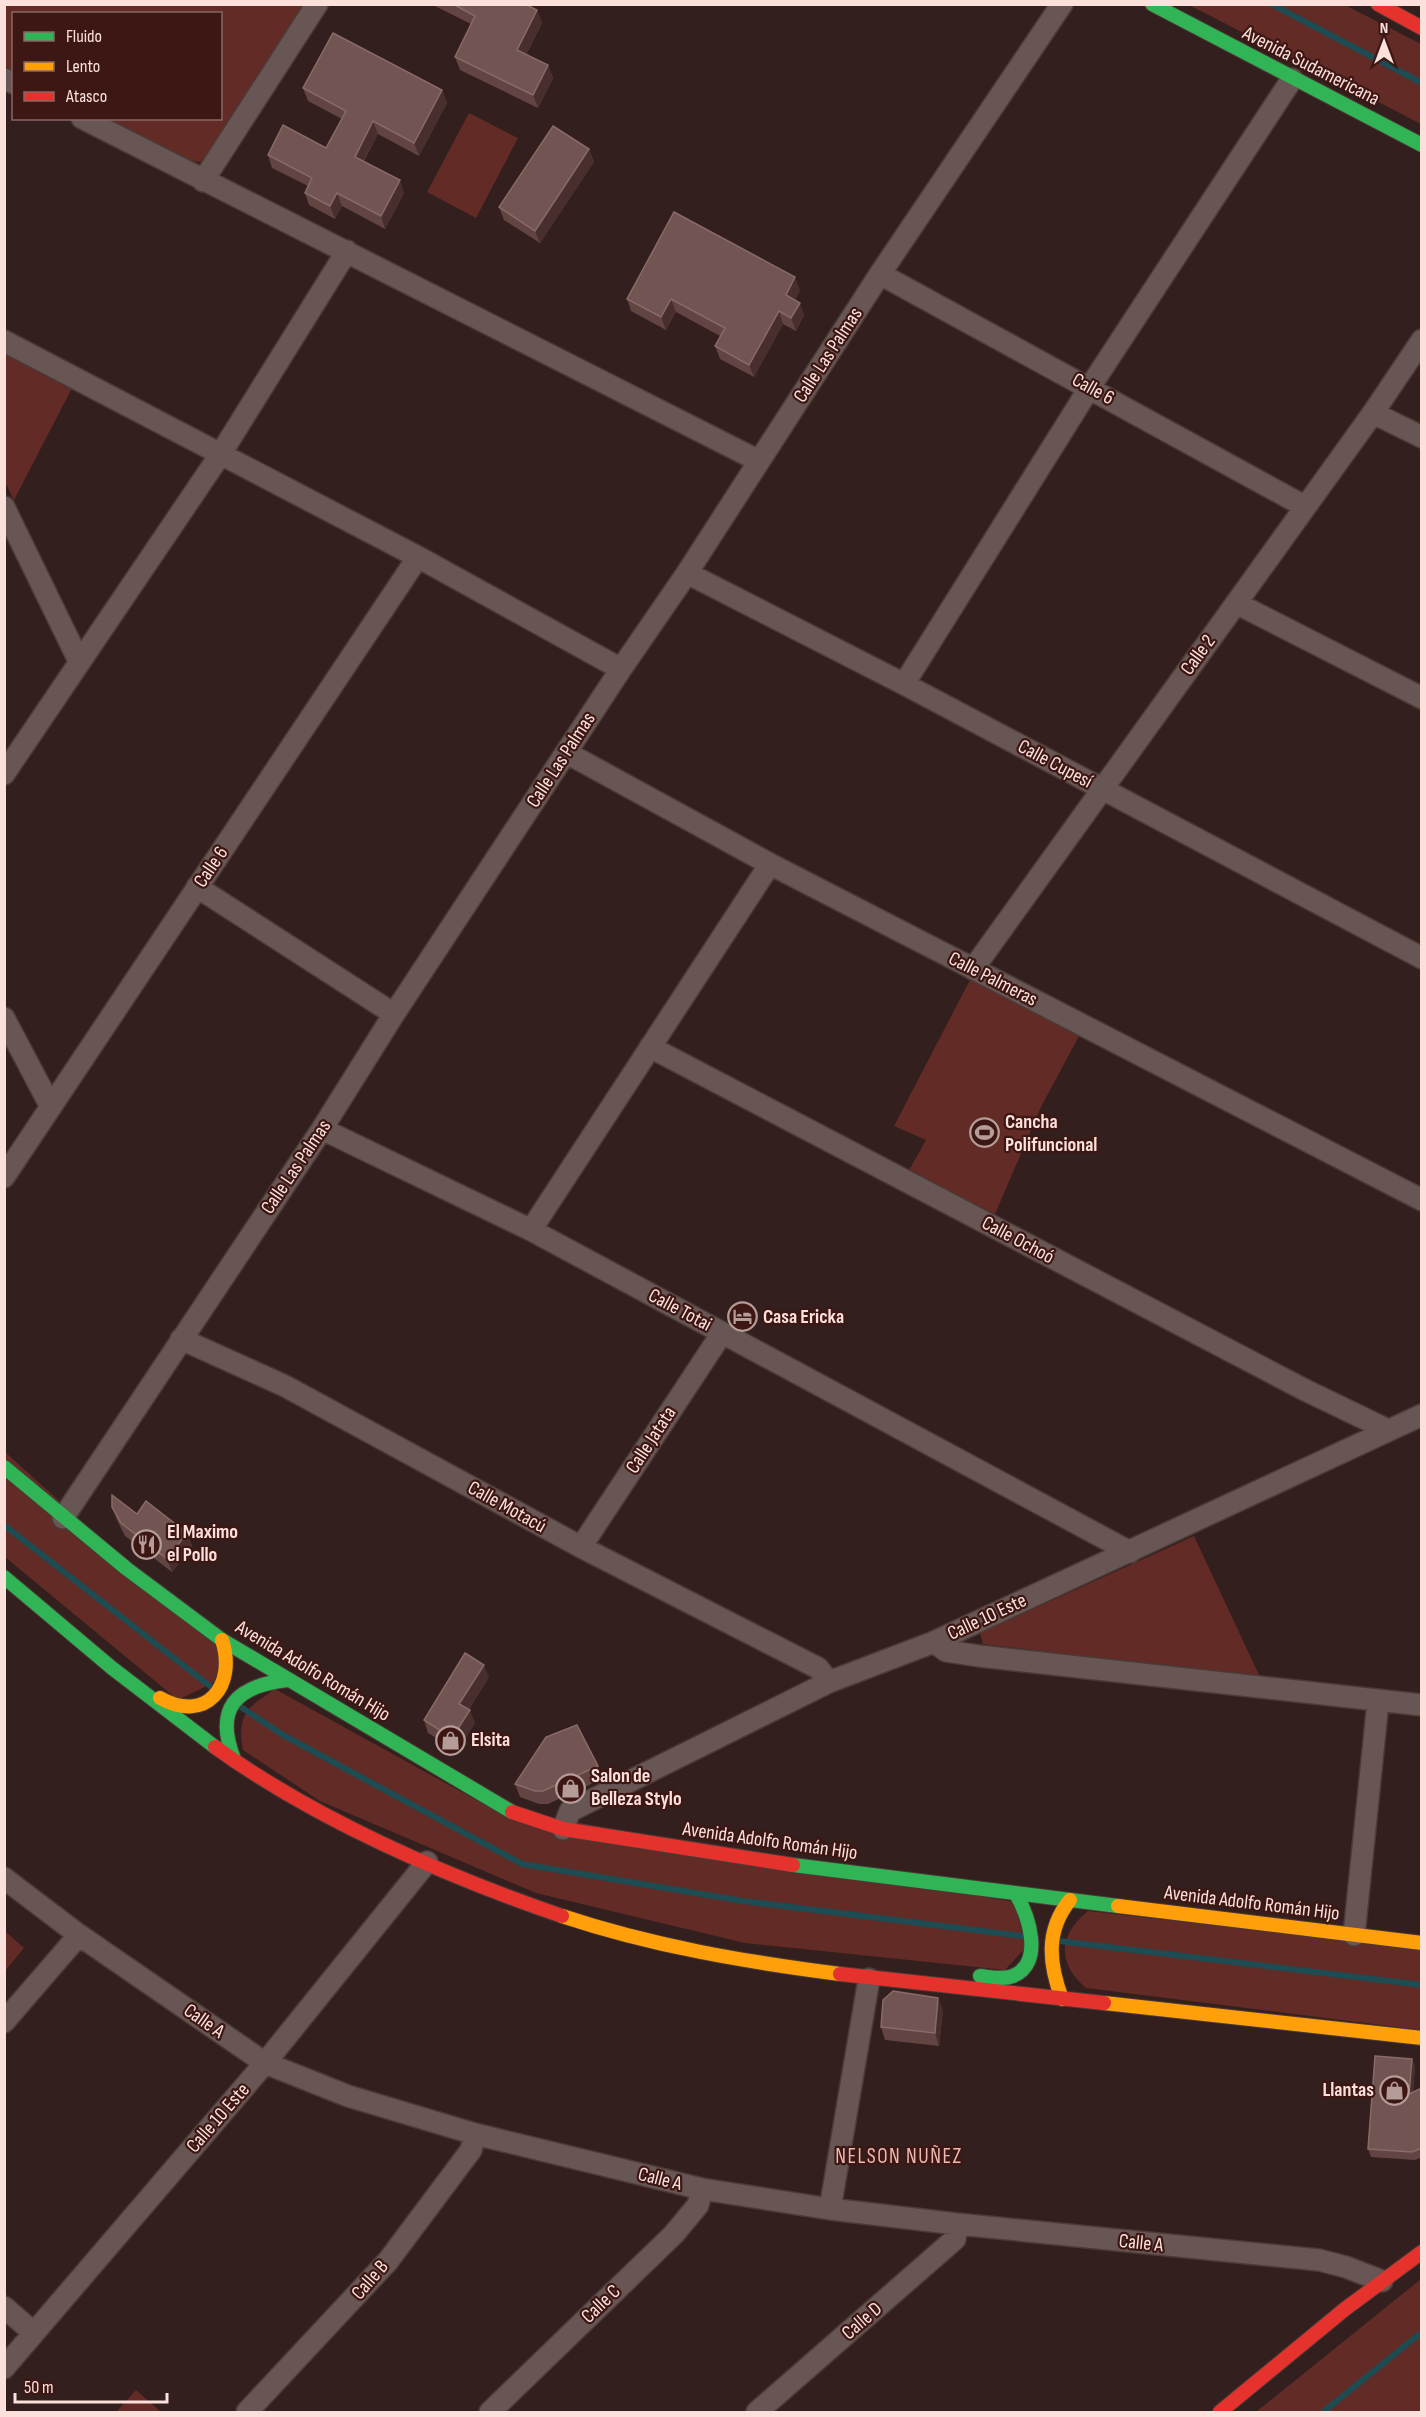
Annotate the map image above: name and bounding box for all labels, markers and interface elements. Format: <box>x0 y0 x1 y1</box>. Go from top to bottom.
legend <box>12 12 222 120</box>
north arrow <box>1354 12 1414 72</box>
text: N <box>1380 19 1388 38</box>
street label: Avenida Sudamericana <box>1238 21 1383 111</box>
text: Fluido <box>66 26 102 47</box>
text: Lento <box>66 56 100 77</box>
text: Atasco <box>65 86 107 107</box>
street label: Calle Las Palmas <box>788 303 868 407</box>
street label: Calle 6 <box>1068 368 1118 410</box>
street label: Calle 2 <box>1175 630 1221 680</box>
street label: Calle Las Palmas <box>521 708 601 812</box>
street label: Calle Cupesí <box>1014 734 1097 794</box>
street label: Calle 6 <box>189 842 233 892</box>
street label: Calle Palmeras <box>945 946 1041 1012</box>
place label: Cancha Polifuncional <box>1005 1110 1097 1157</box>
street label: Calle Las Palmas <box>256 1115 336 1219</box>
sports icon: Cancha Polifuncional <box>968 1117 1000 1149</box>
street label: Calle Ochoó <box>978 1211 1058 1269</box>
street label: Calle Totai <box>644 1283 716 1337</box>
hotel icon: Casa Ericka <box>726 1301 758 1333</box>
place label: Casa Ericka <box>763 1305 844 1329</box>
street label: Calle Jatata <box>621 1402 681 1478</box>
street label: Calle Motacú <box>464 1476 550 1538</box>
place label: El Maximo el Pollo <box>167 1520 238 1567</box>
restaurant icon: El Maximo el Pollo <box>130 1528 162 1560</box>
street label: Calle 10 Este <box>944 1588 1030 1646</box>
street label: Avenida Adolfo Román Hijo <box>230 1615 395 1727</box>
shop icon: Elsita <box>434 1724 466 1756</box>
place label: Elsita <box>471 1728 510 1752</box>
place label: Salon de Belleza Stylo <box>591 1764 682 1811</box>
shop icon: Salon de Belleza Stylo <box>554 1772 586 1804</box>
street label: Avenida Adolfo Román Hijo <box>680 1817 859 1865</box>
street label: Avenida Adolfo Román Hijo <box>1162 1880 1341 1926</box>
street label: Calle A <box>179 1998 229 2044</box>
shop icon: Llantas <box>1379 2074 1411 2106</box>
street label: Calle 10 Este <box>181 2078 255 2158</box>
place label: Llantas <box>1322 2078 1374 2102</box>
district label: NELSON NUÑEZ <box>835 2144 963 2169</box>
street label: Calle A <box>636 2162 685 2196</box>
street label: Calle A <box>1118 2229 1165 2257</box>
street label: Calle B <box>346 2255 394 2305</box>
street label: Calle C <box>576 2280 626 2328</box>
street label: Calle D <box>837 2297 887 2345</box>
scale bar <box>15 2366 166 2404</box>
text: 50 m <box>24 2377 54 2398</box>

